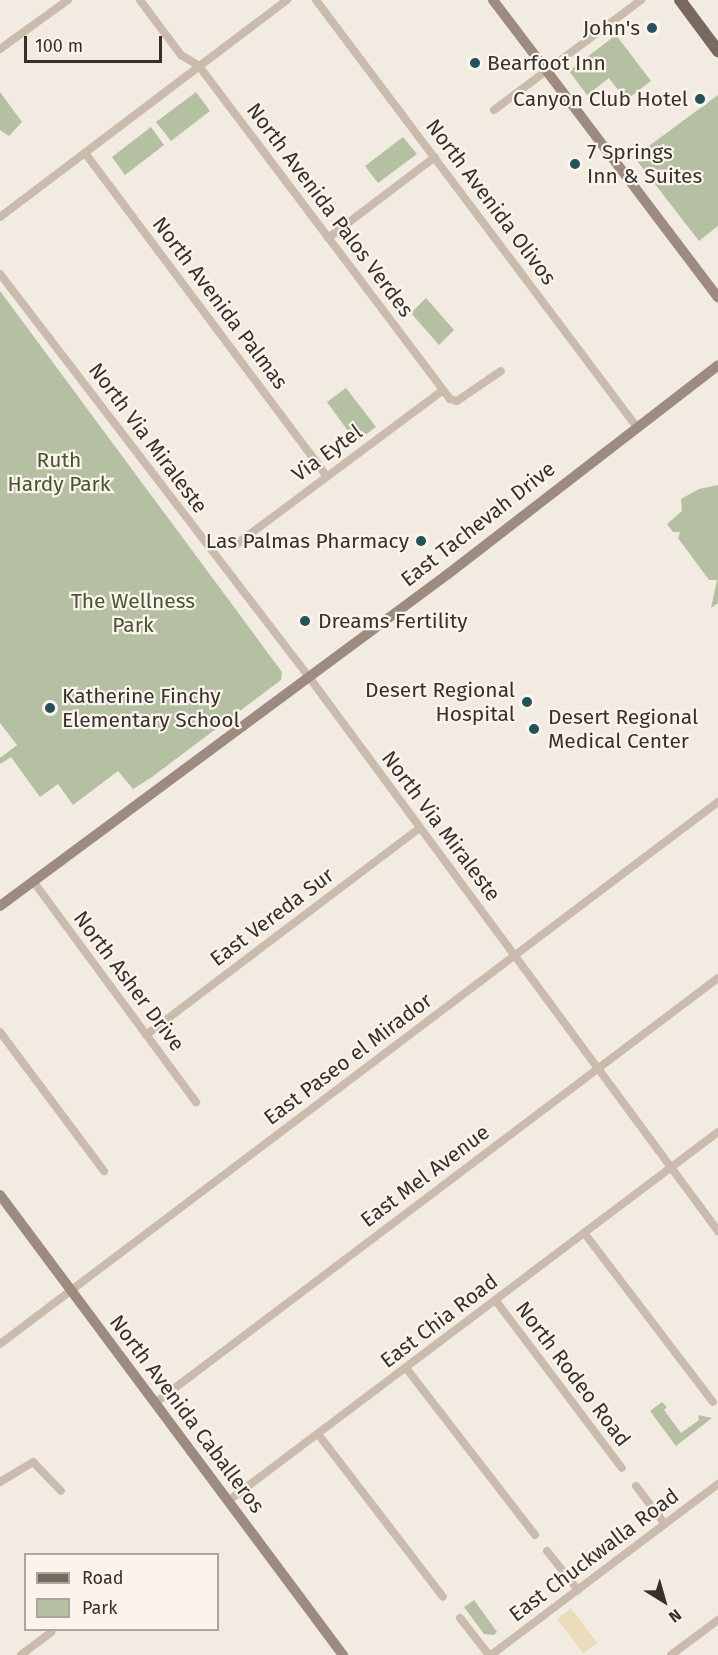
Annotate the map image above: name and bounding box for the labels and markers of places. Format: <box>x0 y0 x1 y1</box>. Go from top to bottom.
place label: John's <box>583 15 640 41</box>
marker: John's <box>645 21 659 35</box>
place label: Bearfoot Inn <box>487 50 606 76</box>
marker: Bearfoot Inn <box>468 56 482 70</box>
place label: Canyon Club Hotel <box>513 86 688 112</box>
marker: Canyon Club Hotel <box>693 92 707 106</box>
place label: 7 Springs Inn & Suites <box>587 139 702 189</box>
marker: 7 Springs Inn & Suites <box>568 157 582 171</box>
place label: Las Palmas Pharmacy <box>206 528 409 554</box>
marker: Las Palmas Pharmacy <box>414 534 428 548</box>
place label: Dreams Fertility <box>318 608 468 634</box>
marker: Dreams Fertility <box>296 612 314 630</box>
place label: Desert Regional Hospital <box>365 677 515 727</box>
place label: Katherine Finchy Elementary School <box>62 683 240 733</box>
marker: Desert Regional Hospital <box>520 695 534 709</box>
marker: Katherine Finchy Elementary School <box>43 701 57 715</box>
place label: Desert Regional Medical Center <box>548 704 698 754</box>
marker: Desert Regional Medical Center <box>525 720 543 738</box>

